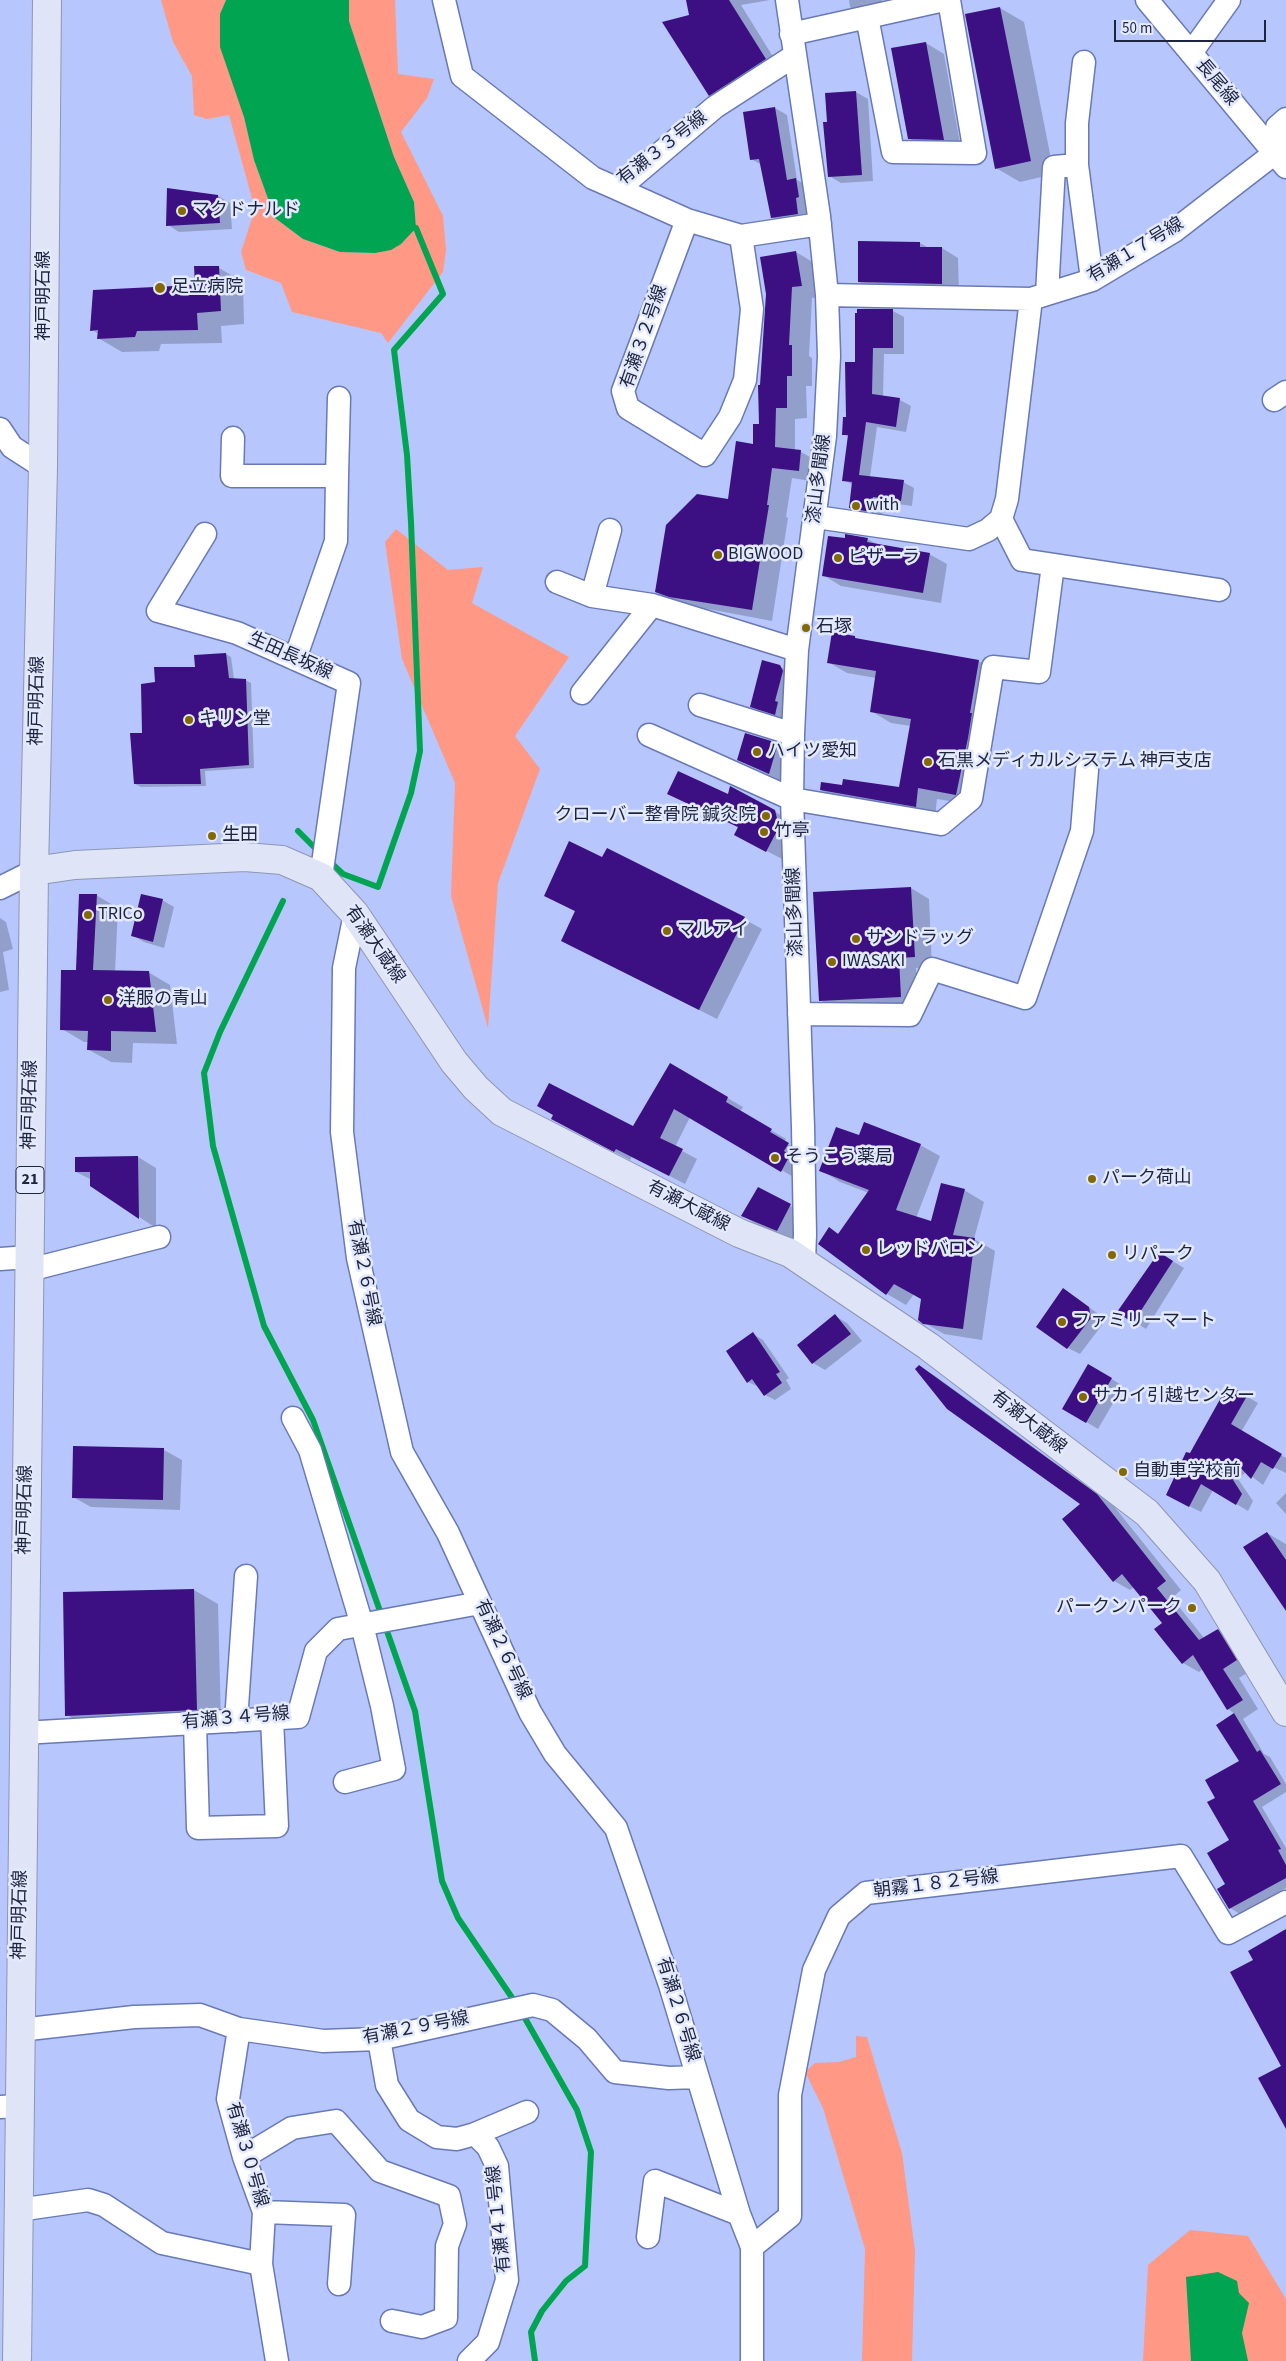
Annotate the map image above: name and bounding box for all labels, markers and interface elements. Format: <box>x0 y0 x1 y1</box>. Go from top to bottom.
scale bar <box>1116 10 1268 42</box>
text: 50 m <box>1122 18 1152 39</box>
street label: 長尾線 <box>1190 55 1242 111</box>
street label: 有瀬３３号線 <box>614 107 712 191</box>
place label: マクドナルド <box>192 200 300 222</box>
marker: マクドナルド <box>176 205 188 217</box>
street label: 有瀬１７号線 <box>1084 214 1188 288</box>
street label: 神戸明石線 <box>34 251 56 341</box>
place label: 足立病院 <box>171 277 243 299</box>
marker: 足立病院 <box>153 281 167 295</box>
street label: 有瀬３２号線 <box>617 282 673 392</box>
street label: 漆山多聞線 <box>804 433 836 525</box>
place label: with <box>866 495 899 517</box>
marker: with <box>850 500 862 512</box>
place label: BIGWOOD <box>728 544 803 566</box>
place label: ピザーラ <box>848 547 920 569</box>
marker: BIGWOOD <box>712 549 724 561</box>
marker: ピザーラ <box>832 552 844 564</box>
place label: 石塚 <box>816 617 852 639</box>
marker: 石塚 <box>800 622 812 634</box>
street label: 生田長坂線 <box>244 629 336 685</box>
street label: 神戸明石線 <box>26 656 50 746</box>
place label: キリン堂 <box>199 709 271 731</box>
marker: キリン堂 <box>183 714 195 726</box>
place label: ハイツ愛知 <box>767 741 857 763</box>
marker: ハイツ愛知 <box>751 746 763 758</box>
place label: 石黒メディカルシステム 神戸支店 <box>938 751 1212 773</box>
marker: 石黒メディカルシステム 神戸支店 <box>922 756 934 768</box>
place label: クローバー整骨院 鍼灸院 <box>554 805 756 827</box>
marker: クローバー整骨院 鍼灸院 <box>760 810 772 822</box>
place label: 竹亭 <box>774 821 810 843</box>
place label: 生田 <box>222 825 258 847</box>
marker: 竹亭 <box>758 826 770 838</box>
marker: 生田 <box>206 830 218 842</box>
street label: 漆山多聞線 <box>784 867 808 957</box>
street label: 有瀬大蔵線 <box>339 902 409 988</box>
place label: TRICo <box>98 904 143 926</box>
marker: TRICo <box>82 909 94 921</box>
place label: マルアイ <box>677 920 749 942</box>
marker: マルアイ <box>661 925 673 937</box>
place label: サンドラッグ <box>866 928 974 950</box>
marker: サンドラッグ <box>850 933 862 945</box>
place label: IWASAKI <box>842 951 905 973</box>
marker: IWASAKI <box>826 956 838 968</box>
place label: 洋服の青山 <box>118 989 208 1011</box>
marker: 洋服の青山 <box>102 994 114 1006</box>
street label: 神戸明石線 <box>19 1060 43 1150</box>
place label: そうこう薬局 <box>785 1147 893 1169</box>
marker: そうこう薬局 <box>769 1152 781 1164</box>
road number: 21 <box>16 1166 44 1194</box>
place label: パーク荷山 <box>1102 1168 1192 1190</box>
marker: パーク荷山 <box>1086 1173 1098 1185</box>
street label: 有瀬大蔵線 <box>643 1177 733 1237</box>
street label: 有瀬２６号線 <box>342 1218 384 1328</box>
place label: レッドバロン <box>876 1239 984 1261</box>
marker: レッドバロン <box>860 1244 872 1256</box>
place label: リパーク <box>1122 1244 1194 1266</box>
marker: リパーク <box>1106 1249 1118 1261</box>
place label: ファミリーマート <box>1072 1311 1216 1333</box>
marker: ファミリーマート <box>1056 1316 1068 1328</box>
place label: サカイ引越センター <box>1093 1386 1255 1408</box>
street label: 有瀬大蔵線 <box>986 1387 1070 1459</box>
marker: サカイ引越センター <box>1077 1391 1089 1403</box>
place label: 自動車学校前 <box>1133 1461 1241 1483</box>
street label: 神戸明石線 <box>14 1465 38 1555</box>
marker: 自動車学校前 <box>1117 1466 1129 1478</box>
street label: 有瀬２６号線 <box>469 1596 535 1704</box>
place label: パークンパーク <box>1056 1597 1182 1619</box>
marker: パークンパーク <box>1186 1602 1198 1614</box>
street label: 有瀬３４号線 <box>181 1704 291 1734</box>
street label: 朝霧１８２号線 <box>872 1867 1000 1903</box>
street label: 神戸明石線 <box>9 1870 33 1960</box>
street label: 有瀬２６号線 <box>651 1955 703 2065</box>
street label: 有瀬２９号線 <box>361 2008 471 2050</box>
street label: 有瀬３０号線 <box>221 2100 271 2210</box>
street label: 有瀬４１号線 <box>484 2164 516 2274</box>

